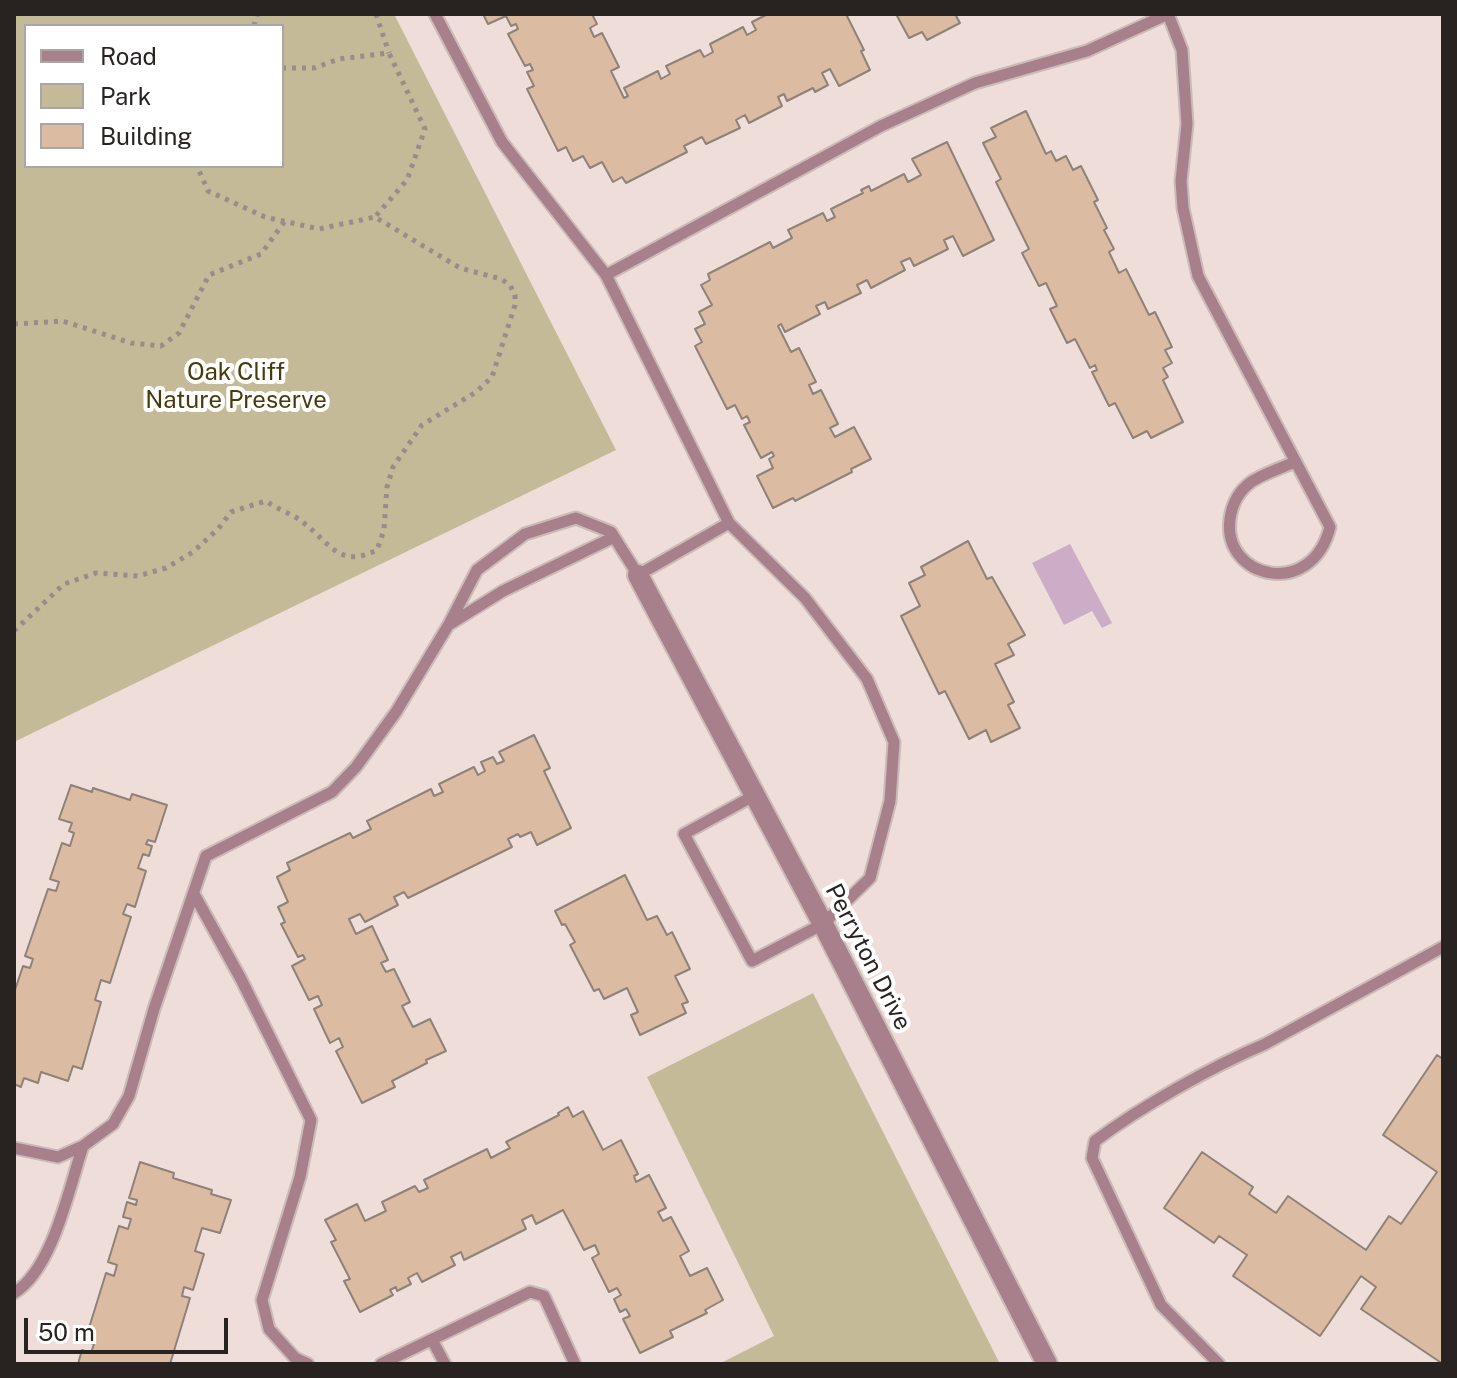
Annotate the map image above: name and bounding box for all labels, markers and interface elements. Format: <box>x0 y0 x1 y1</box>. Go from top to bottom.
legend <box>24 24 284 168</box>
text: Road <box>100 42 157 70</box>
text: Park <box>100 82 151 110</box>
text: Building <box>100 122 192 150</box>
park label: Oak Cliff Nature Preserve <box>145 359 327 415</box>
street label: Perryton Drive <box>819 879 917 1035</box>
scale bar <box>28 1302 232 1352</box>
text: 50 m <box>38 1318 95 1346</box>

